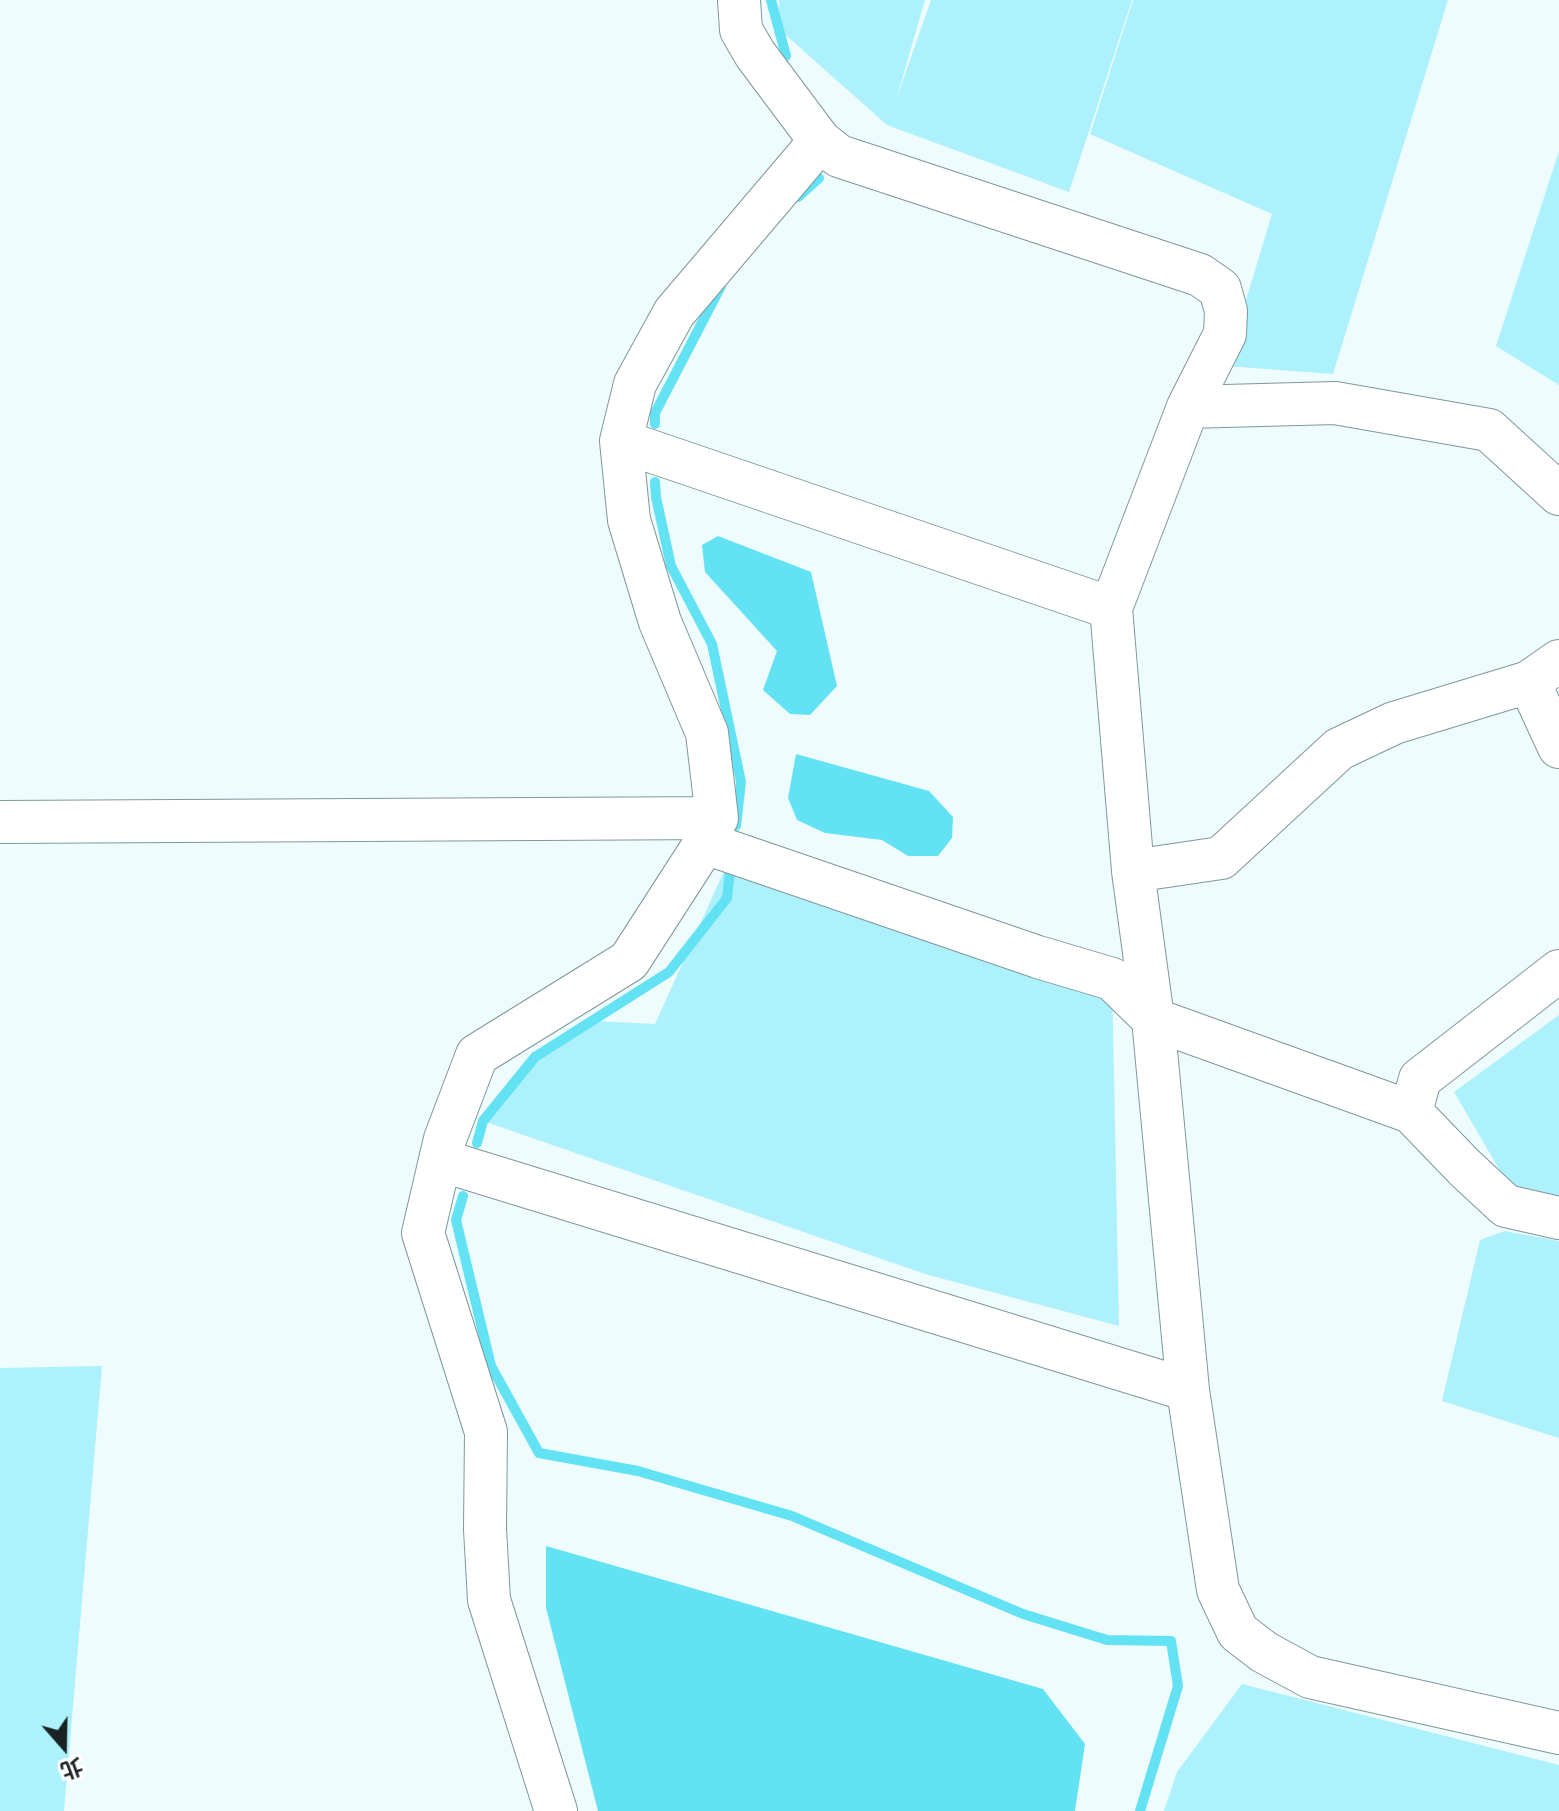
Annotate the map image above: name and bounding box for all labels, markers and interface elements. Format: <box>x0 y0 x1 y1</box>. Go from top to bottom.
north arrow <box>24 1707 104 1787</box>
text: 北 <box>57 1752 88 1787</box>

